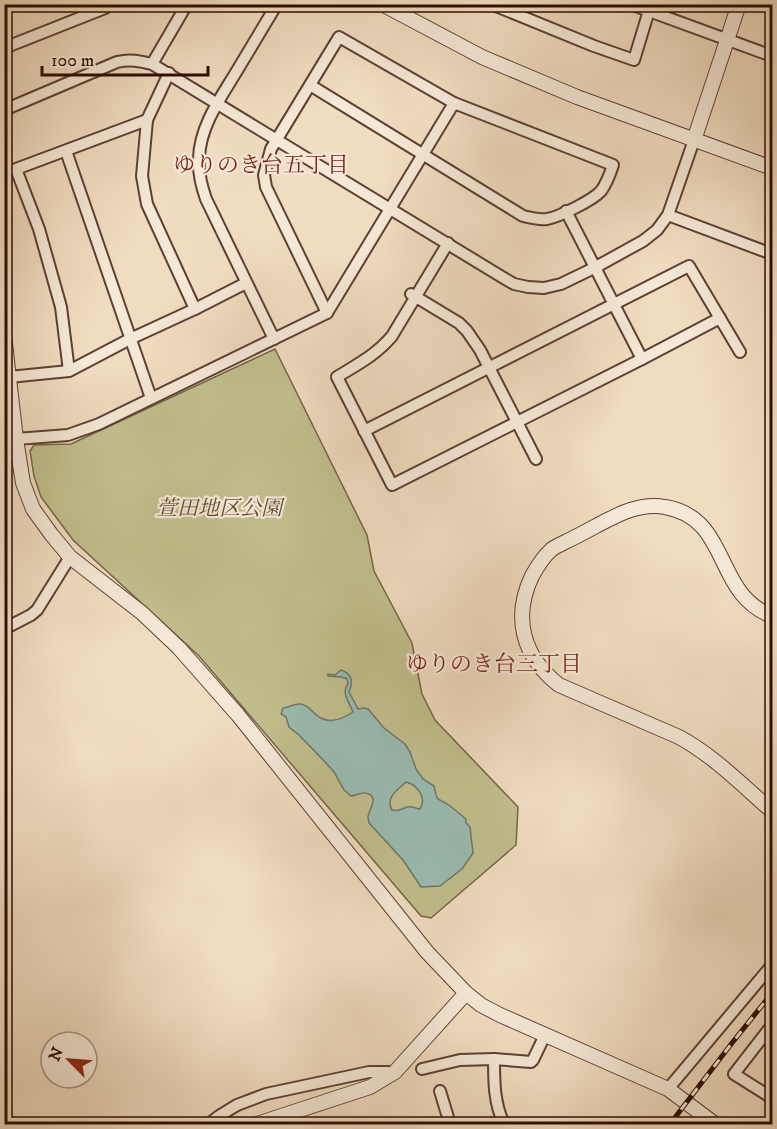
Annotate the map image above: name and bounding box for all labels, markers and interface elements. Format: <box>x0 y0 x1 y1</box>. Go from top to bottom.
scale bar <box>42 39 208 77</box>
text: 100 m <box>51 50 94 72</box>
district label: ゆりのき台五丁目 <box>173 152 349 179</box>
park label: 萱田地区公園 <box>156 496 285 522</box>
district label: ゆりのき台三丁目 <box>406 651 582 678</box>
north arrow <box>39 1030 99 1090</box>
text: N <box>44 1044 68 1064</box>

